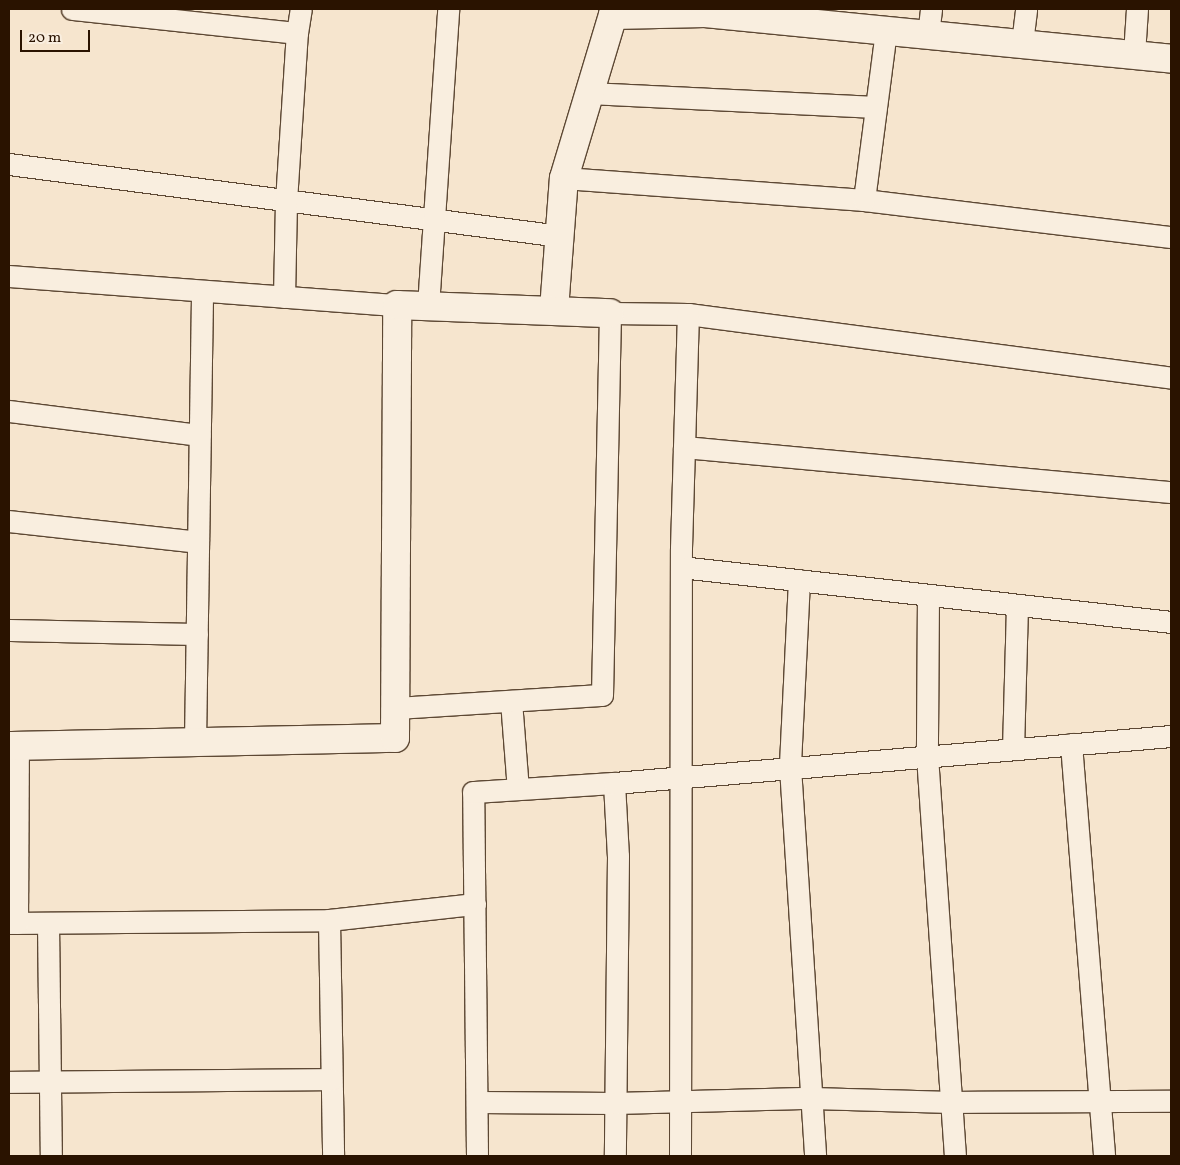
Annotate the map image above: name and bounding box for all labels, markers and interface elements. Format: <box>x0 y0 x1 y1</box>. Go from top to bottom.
scale bar <box>22 20 92 52</box>
text: 20 m <box>28 28 61 49</box>

